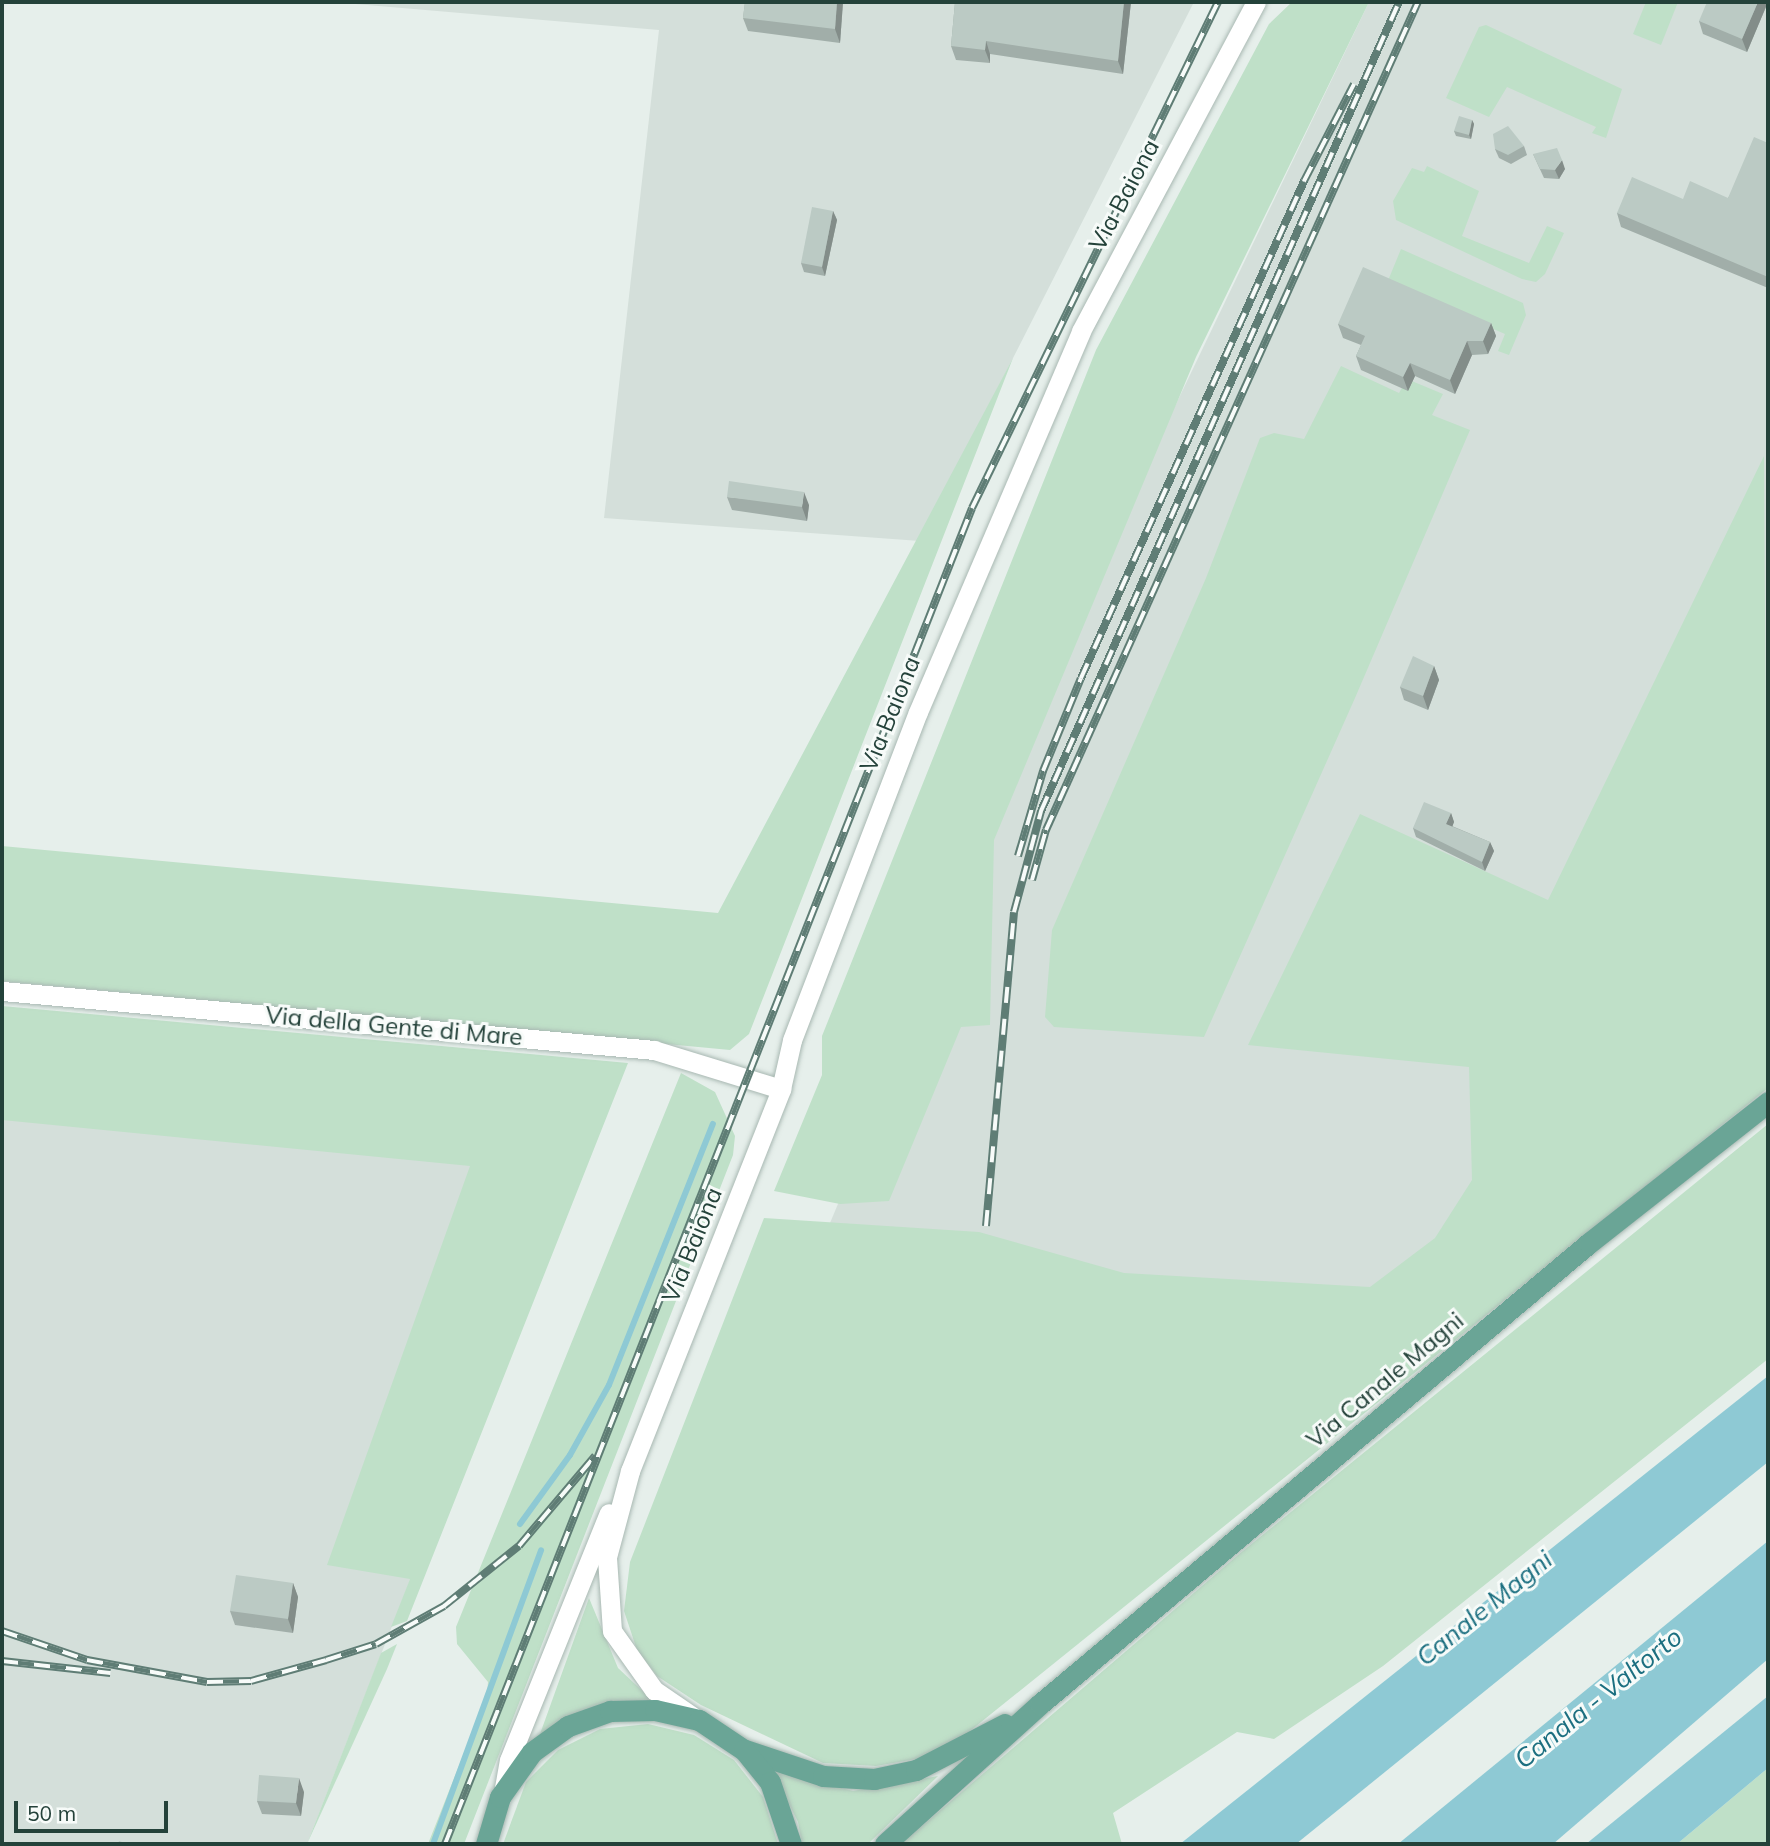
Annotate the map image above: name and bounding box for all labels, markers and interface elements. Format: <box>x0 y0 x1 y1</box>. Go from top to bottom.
street label: Via Baiona <box>1083 134 1165 256</box>
street label: Via Baiona <box>854 652 926 776</box>
street label: Via della Gente di Mare <box>264 1000 524 1052</box>
street label: Via Baiona <box>656 1183 728 1307</box>
street label: Via Canale Magni <box>1301 1306 1469 1454</box>
water label: Canale Magni <box>1410 1544 1558 1672</box>
water label: Canala - Valtorto <box>1508 1621 1688 1775</box>
scale bar <box>18 1786 172 1830</box>
text: 50 m <box>27 1800 76 1826</box>

